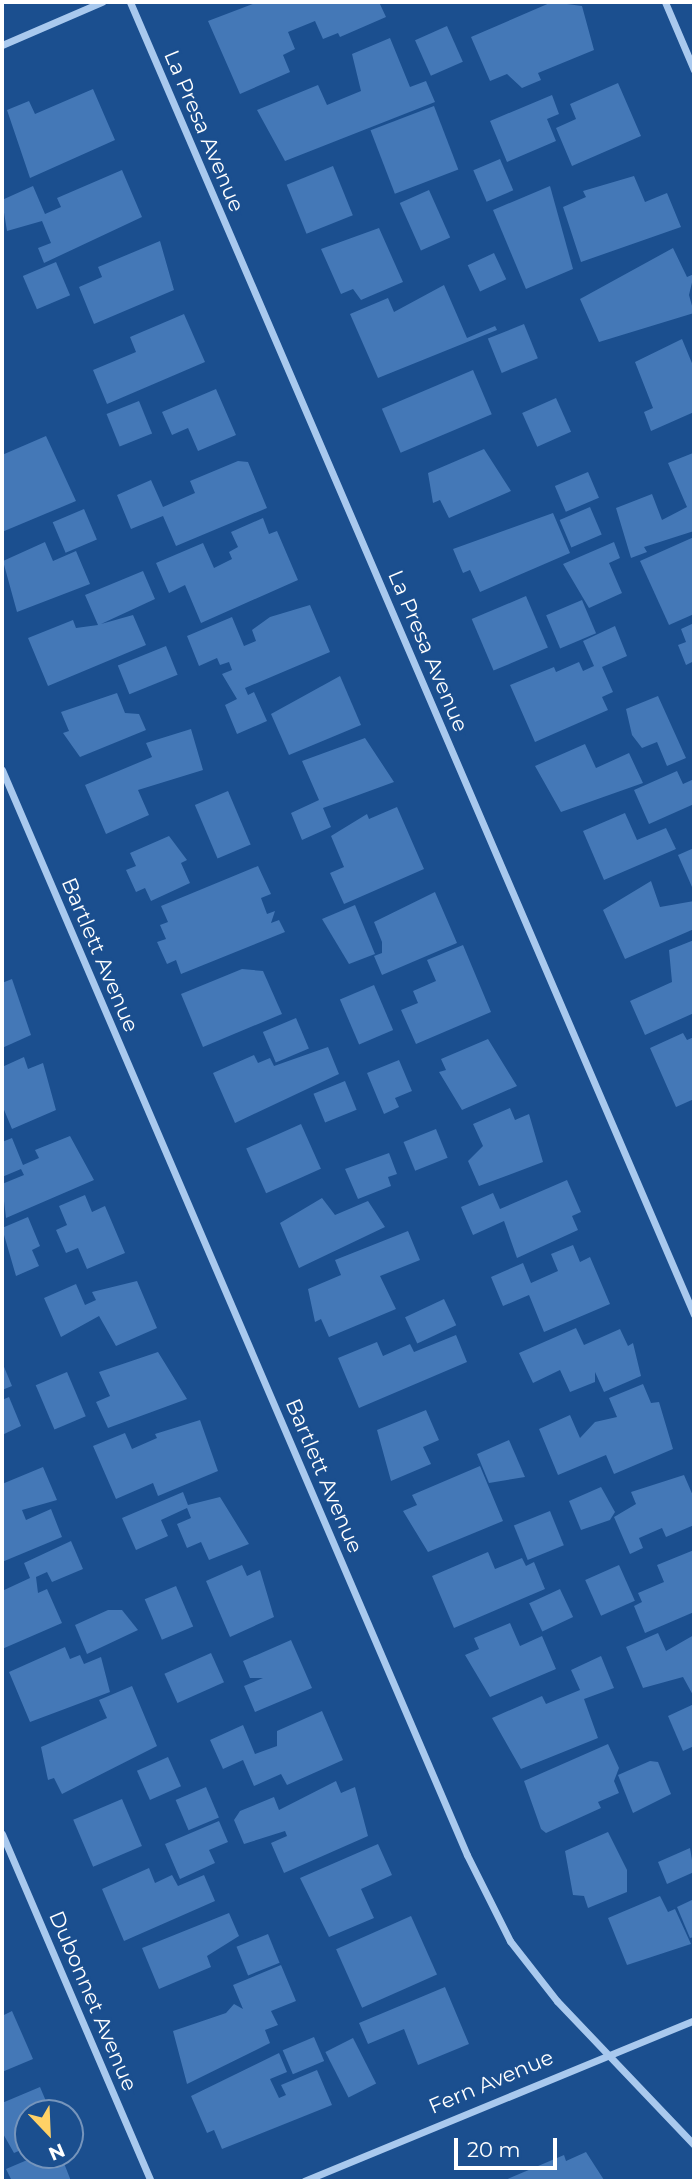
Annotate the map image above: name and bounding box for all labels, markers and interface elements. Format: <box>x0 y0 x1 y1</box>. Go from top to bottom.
street label: La Presa Avenue <box>159 46 249 216</box>
street label: La Presa Avenue <box>383 566 473 736</box>
street label: Bartlett Avenue <box>56 874 144 1036</box>
street label: Bartlett Avenue <box>280 1395 368 1557</box>
street label: Dubonnet Avenue <box>44 1907 142 2095</box>
street label: Fern Avenue <box>425 2044 557 2120</box>
north arrow <box>14 2099 84 2169</box>
scale bar <box>458 2124 561 2168</box>
text: 20 m <box>467 2137 521 2162</box>
text: N <box>45 2138 68 2166</box>

